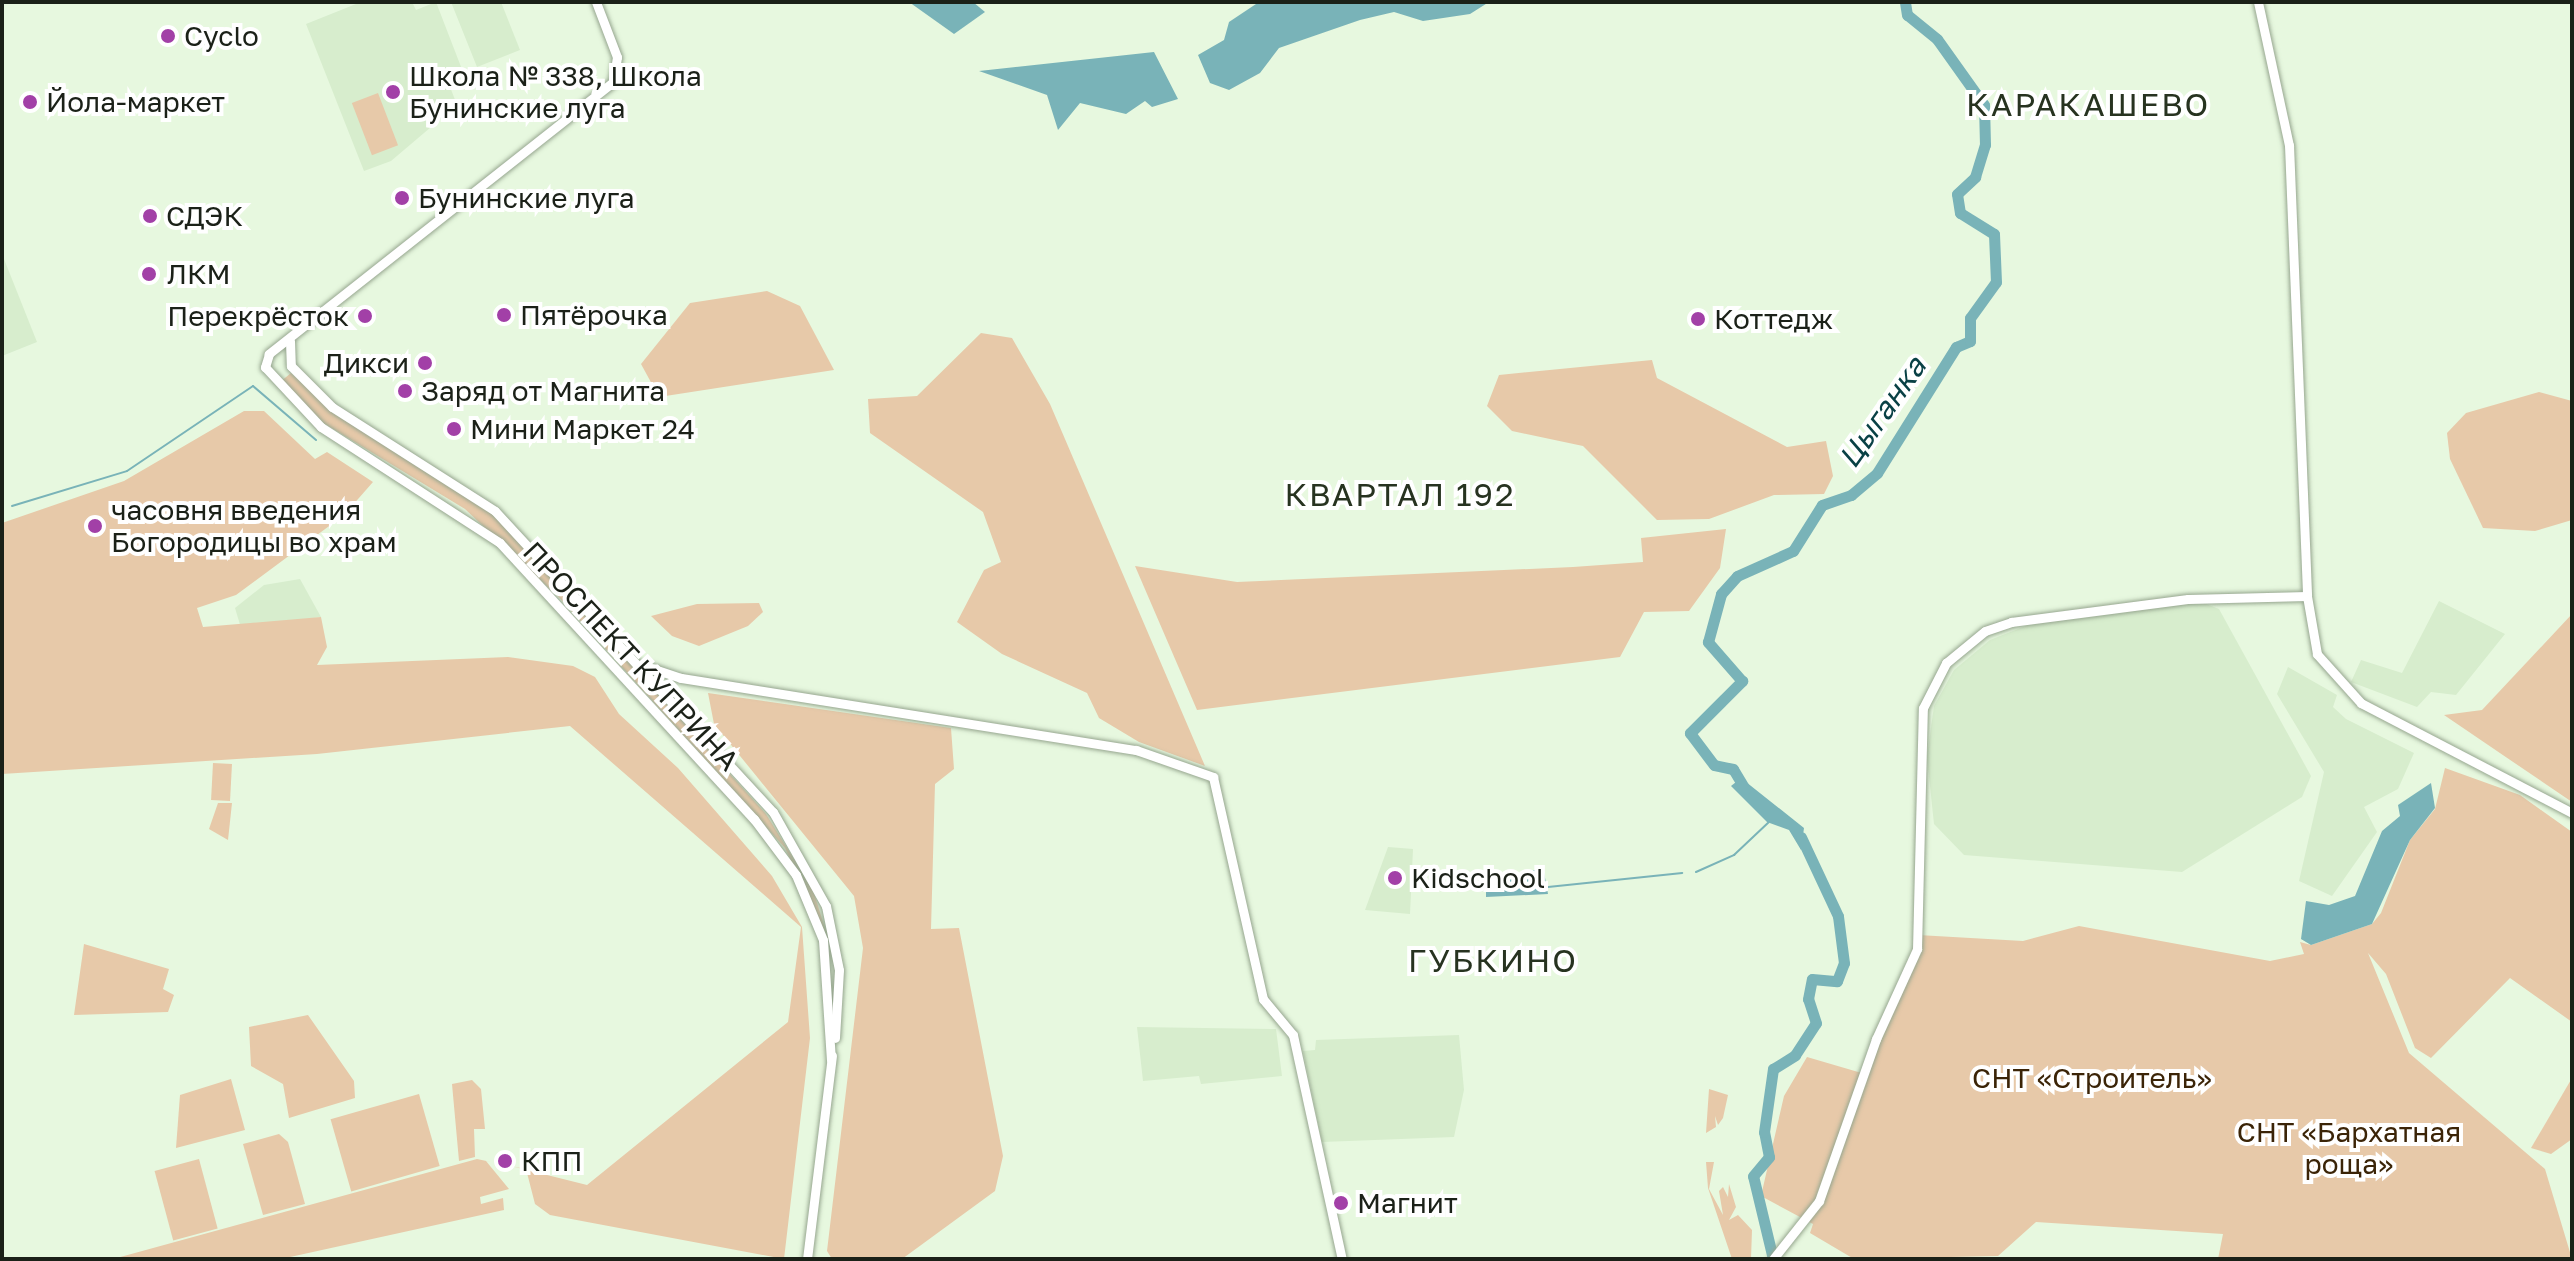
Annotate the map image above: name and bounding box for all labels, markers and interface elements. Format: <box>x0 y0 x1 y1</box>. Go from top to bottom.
place label: Cyclo <box>184 19 259 53</box>
marker: Cyclo <box>159 27 177 45</box>
place label: Школа № 338, Школа Бунинские луга <box>409 59 702 125</box>
marker: Школа № 338, Школа Бунинские луга <box>384 83 402 101</box>
place label: Йола-маркет <box>46 85 225 119</box>
district label: КАРАКАШЕВО <box>1966 85 2210 123</box>
marker: Йола-маркет <box>21 93 39 111</box>
place label: Бунинские луга <box>418 181 635 215</box>
marker: Бунинские луга <box>393 189 411 207</box>
place label: СДЭК <box>166 199 243 233</box>
marker: СДЭК <box>141 207 159 225</box>
place label: ЛКМ <box>167 257 231 291</box>
marker: ЛКМ <box>138 263 160 285</box>
place label: Пятёрочка <box>520 298 668 332</box>
place label: Перекрёсток <box>167 299 349 333</box>
place label: Коттедж <box>1714 302 1833 336</box>
marker: Пятёрочка <box>495 306 513 324</box>
marker: Перекрёсток <box>356 307 374 325</box>
marker: Коттедж <box>1689 310 1707 328</box>
place label: Дикси <box>324 346 409 380</box>
water label: Цыганка <box>1831 350 1933 474</box>
marker: Дикси <box>416 354 434 372</box>
place label: Заряд от Магнита <box>421 374 665 408</box>
marker: Заряд от Магнита <box>396 382 414 400</box>
place label: Мини Маркет 24 <box>470 412 695 446</box>
marker: Мини Маркет 24 <box>445 420 463 438</box>
district label: КВАРТАЛ 192 <box>1285 475 1515 513</box>
place label: часовня введения Богородицы во храм <box>111 493 397 559</box>
marker: часовня введения Богородицы во храм <box>86 517 104 535</box>
street label: ПРОСПЕКТ КУПРИНА <box>516 535 746 777</box>
place label: Kidschool <box>1411 861 1545 895</box>
marker: Kidschool <box>1386 869 1404 887</box>
district label: ГУБКИНО <box>1408 941 1578 979</box>
park label: СНТ «Строитель» <box>1972 1061 2212 1095</box>
park label: СНТ «Бархатная роща» <box>2237 1115 2461 1181</box>
place label: КПП <box>521 1144 583 1178</box>
marker: КПП <box>496 1152 514 1170</box>
place label: Магнит <box>1357 1186 1458 1220</box>
marker: Магнит <box>1332 1194 1350 1212</box>

